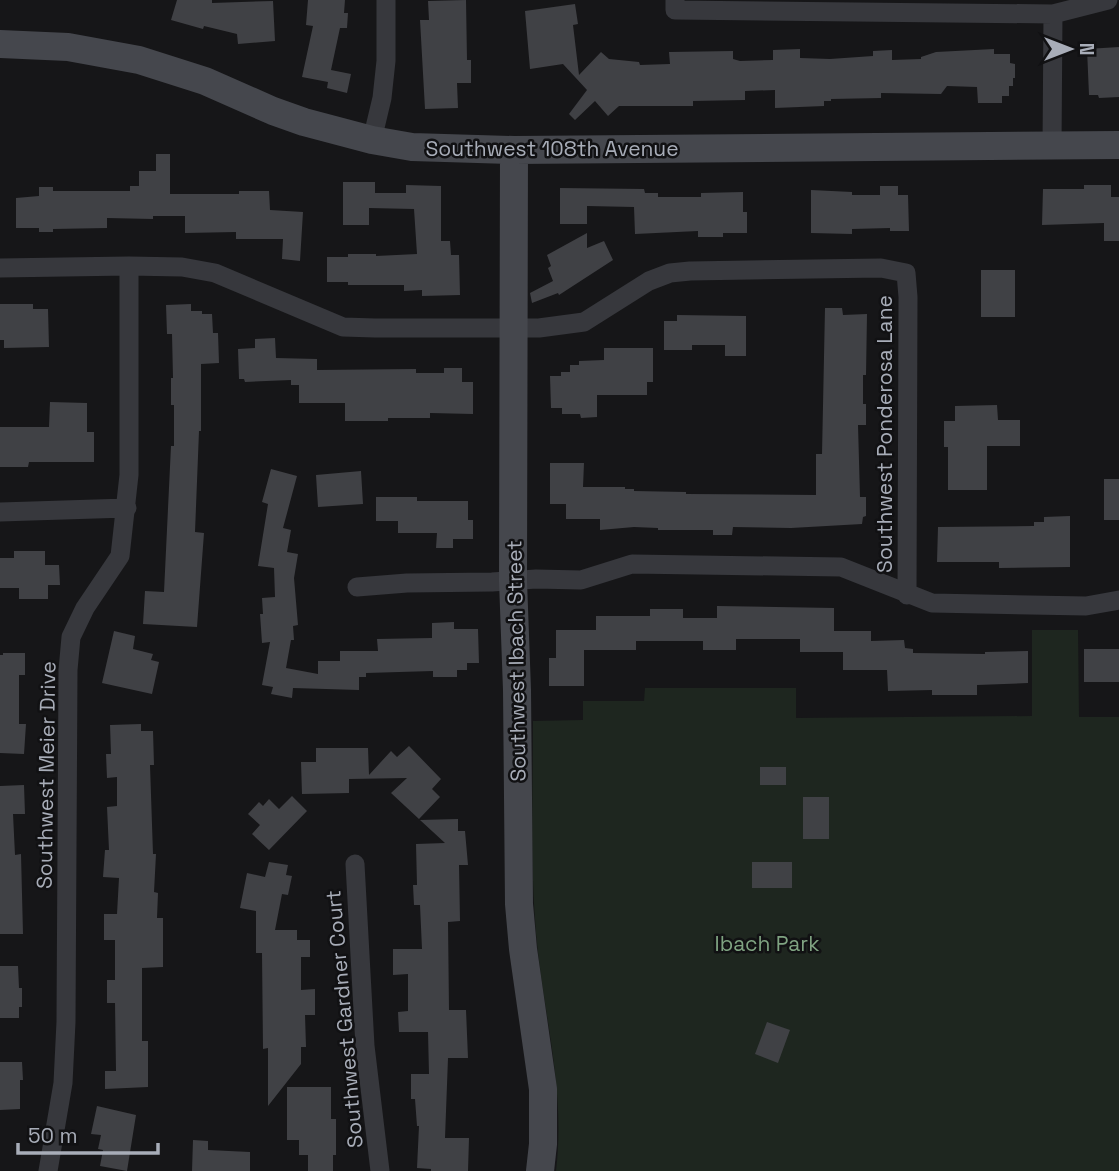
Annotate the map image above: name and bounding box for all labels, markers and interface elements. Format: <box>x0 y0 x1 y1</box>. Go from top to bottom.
north arrow <box>1035 14 1105 84</box>
text: N <box>1074 43 1099 55</box>
street label: Southwest 108th Avenue <box>425 135 679 162</box>
street label: Southwest Ponderosa Lane <box>871 295 898 573</box>
street label: Southwest Ibach Street <box>500 540 532 782</box>
street label: Southwest Meier Drive <box>31 661 61 889</box>
street label: Southwest Gardner Court <box>319 889 369 1149</box>
park label: Ibach Park <box>715 930 819 957</box>
scale bar <box>18 1112 158 1156</box>
text: 50 m <box>28 1122 78 1149</box>

